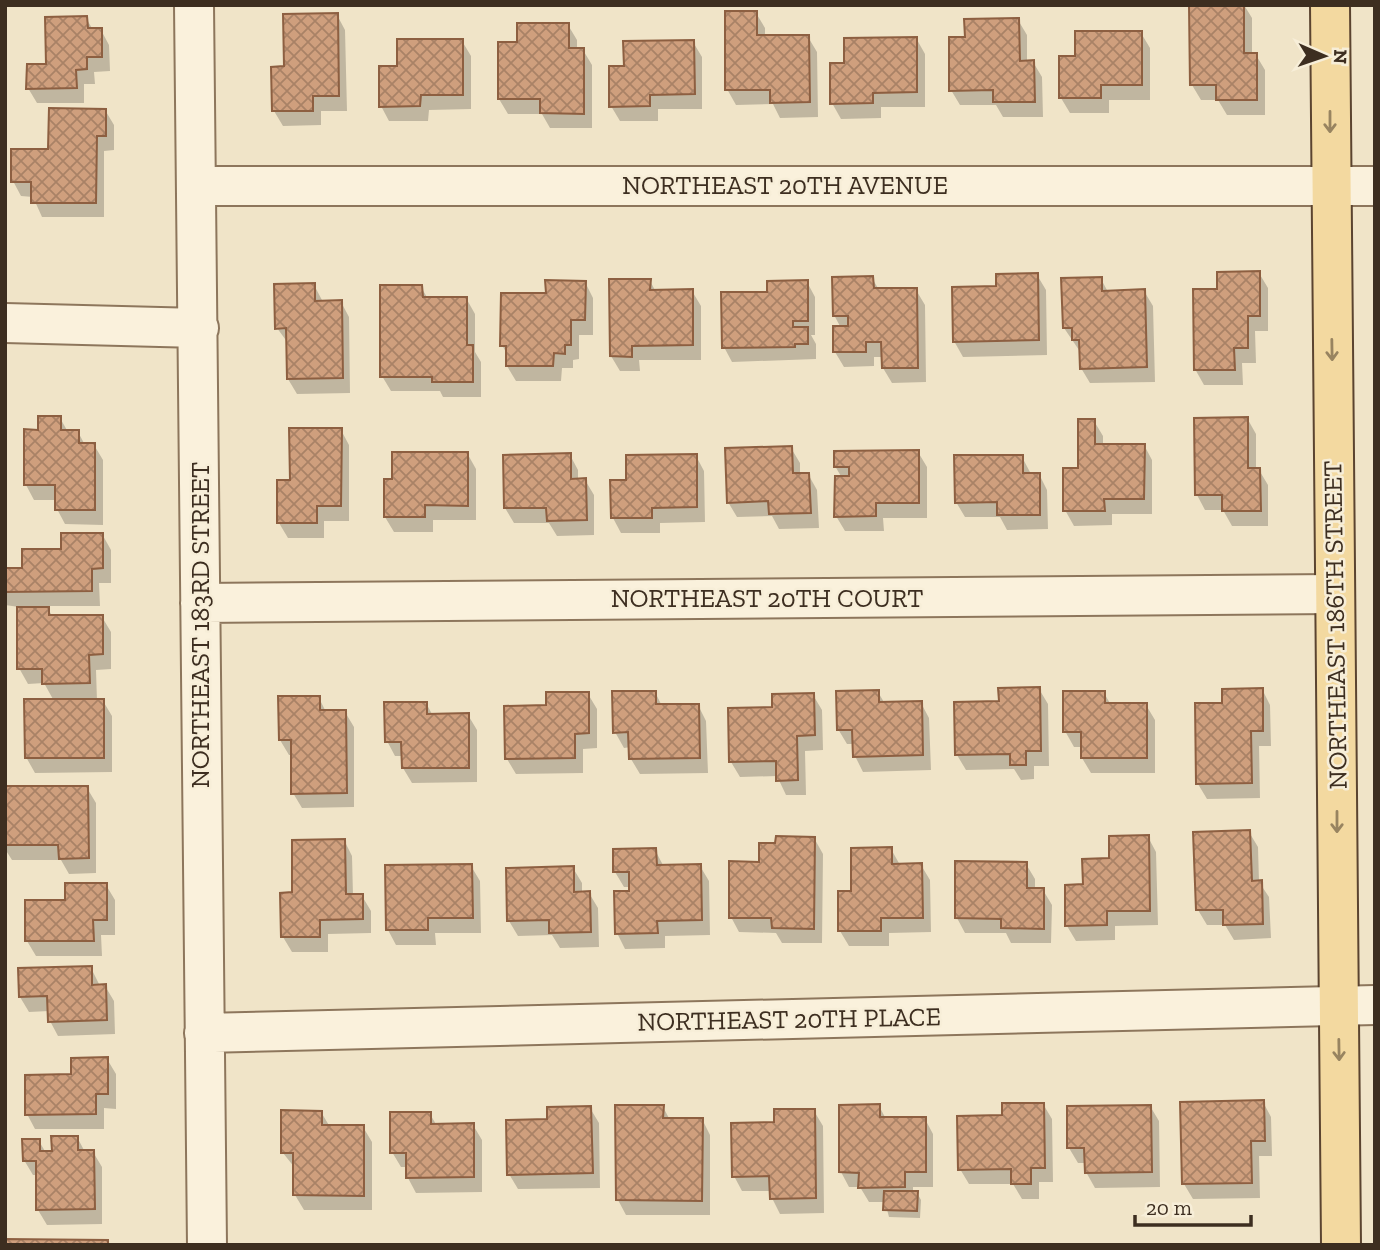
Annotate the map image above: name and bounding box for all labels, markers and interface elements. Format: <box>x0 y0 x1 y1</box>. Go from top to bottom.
north arrow <box>1289 21 1359 91</box>
text: N <box>1329 49 1352 64</box>
one-way arrow <box>1323 111 1337 134</box>
street label: NORTHEAST 20TH AVENUE <box>622 169 948 201</box>
one-way arrow <box>1325 338 1339 361</box>
street label: NORTHEAST 186TH STREET <box>1316 460 1354 790</box>
street label: NORTHEAST 183RD STREET <box>184 462 216 788</box>
street label: NORTHEAST 20TH COURT <box>611 582 923 614</box>
one-way arrow <box>1330 811 1343 834</box>
street label: NORTHEAST 20TH PLACE <box>637 1000 941 1038</box>
one-way arrow <box>1332 1038 1346 1061</box>
scale bar <box>1135 1184 1250 1228</box>
text: 20 m <box>1146 1195 1192 1220</box>

